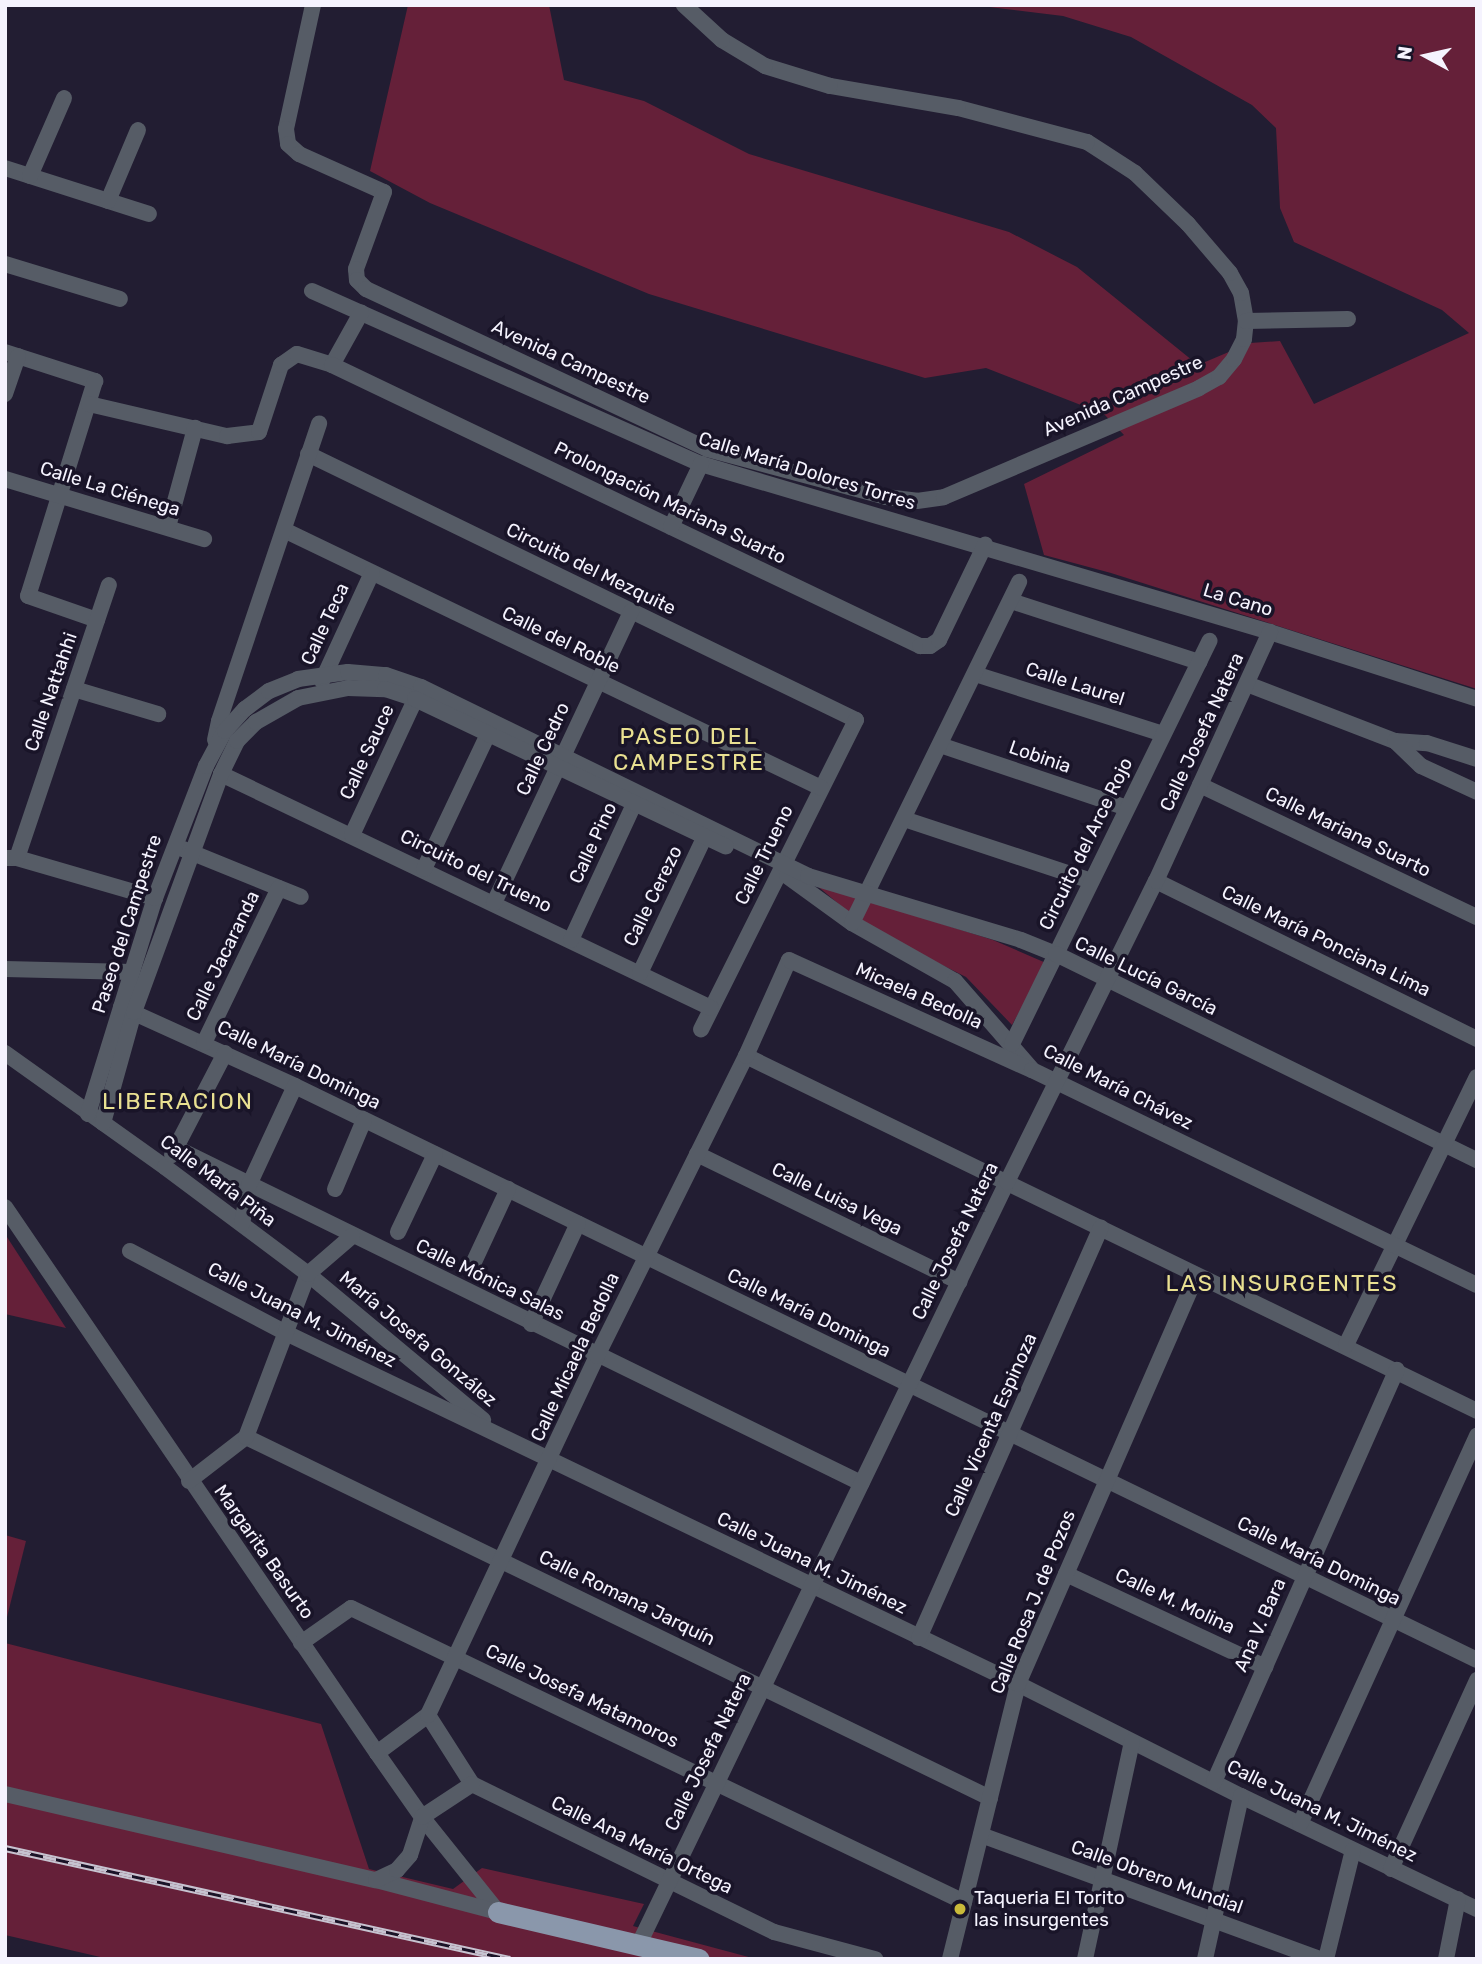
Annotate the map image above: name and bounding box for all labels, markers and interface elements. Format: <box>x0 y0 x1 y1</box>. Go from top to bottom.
north arrow <box>1391 21 1461 91</box>
text: N <box>1392 45 1417 61</box>
street label: Avenida Campestre <box>488 315 654 409</box>
street label: Avenida Campestre <box>1040 351 1206 441</box>
street label: Calle María Dolores Torres <box>695 427 919 515</box>
street label: Prolongación Mariana Suarto <box>550 437 790 569</box>
street label: Calle La Ciénega <box>37 457 183 521</box>
street label: Circuito del Mezquite <box>503 518 679 620</box>
street label: Calle Teca <box>296 579 354 669</box>
street label: La Cano <box>1201 579 1275 621</box>
street label: Calle del Roble <box>498 602 624 678</box>
street label: Calle Nattahhi <box>20 629 82 755</box>
street label: Calle Josefa Natera <box>1155 649 1249 815</box>
street label: Calle Laurel <box>1023 657 1127 711</box>
street label: Calle Cedro <box>511 699 575 799</box>
street label: Calle Sauce <box>335 701 399 803</box>
district label: PASEO DEL CAMPESTRE <box>614 722 764 776</box>
street label: Lobinia <box>1006 736 1074 778</box>
street label: Circuito del Arce Rojo <box>1034 754 1138 934</box>
street label: Calle Mariana Suarto <box>1261 782 1435 882</box>
street label: Calle Pino <box>564 799 622 887</box>
street label: Calle Trueno <box>730 801 798 909</box>
street label: Circuito del Trueno <box>396 824 556 918</box>
street label: Paseo del Campestre <box>87 832 167 1016</box>
street label: Calle Cerezo <box>619 842 687 950</box>
street label: Calle María Ponciana Lima <box>1218 880 1434 1002</box>
street label: Calle Jacaranda <box>182 887 264 1025</box>
street label: Calle Lucía García <box>1071 932 1221 1020</box>
street label: Micaela Bedolla <box>852 958 986 1034</box>
street label: Calle María Dominga <box>214 1016 384 1114</box>
street label: Calle María Chávez <box>1039 1039 1197 1135</box>
district label: LIBERACION <box>103 1087 253 1115</box>
street label: Calle María Piña <box>156 1130 280 1232</box>
street label: Calle Luisa Vega <box>768 1157 906 1241</box>
street label: Calle Josefa Natera <box>907 1159 1003 1323</box>
street label: Calle Mónica Salas <box>412 1234 568 1326</box>
street label: Calle Juana M. Jiménez <box>204 1257 400 1373</box>
street label: Calle María Dominga <box>724 1264 894 1362</box>
street label: María Josefa González <box>335 1266 501 1412</box>
street label: Calle Micaela Bedolla <box>526 1269 624 1445</box>
district label: LAS INSURGENTES <box>1167 1269 1397 1297</box>
street label: Calle Vicenta Espinoza <box>940 1329 1042 1521</box>
street label: Margarita Basurto <box>209 1480 319 1624</box>
street label: Calle Juana M. Jiménez <box>713 1507 911 1619</box>
street label: Calle Rosa J. de Pozos <box>986 1507 1080 1697</box>
street label: Calle María Dominga <box>1234 1512 1404 1610</box>
street label: Calle Romana Jarquín <box>535 1545 719 1651</box>
street label: Calle M. Molina <box>1112 1563 1238 1639</box>
street label: Ana V. Bara <box>1229 1574 1291 1676</box>
street label: Calle Josefa Matamoros <box>482 1639 682 1753</box>
street label: Calle Josefa Natera <box>660 1670 756 1834</box>
street label: Calle Juana M. Jiménez <box>1223 1755 1421 1867</box>
street label: Calle Ana María Ortega <box>547 1791 737 1899</box>
street label: Calle Obrero Mundial <box>1068 1835 1246 1919</box>
place label: Taqueria El Torito las insurgentes <box>974 1887 1125 1931</box>
marker: Taqueria El Torito las insurgentes <box>952 1901 968 1917</box>

